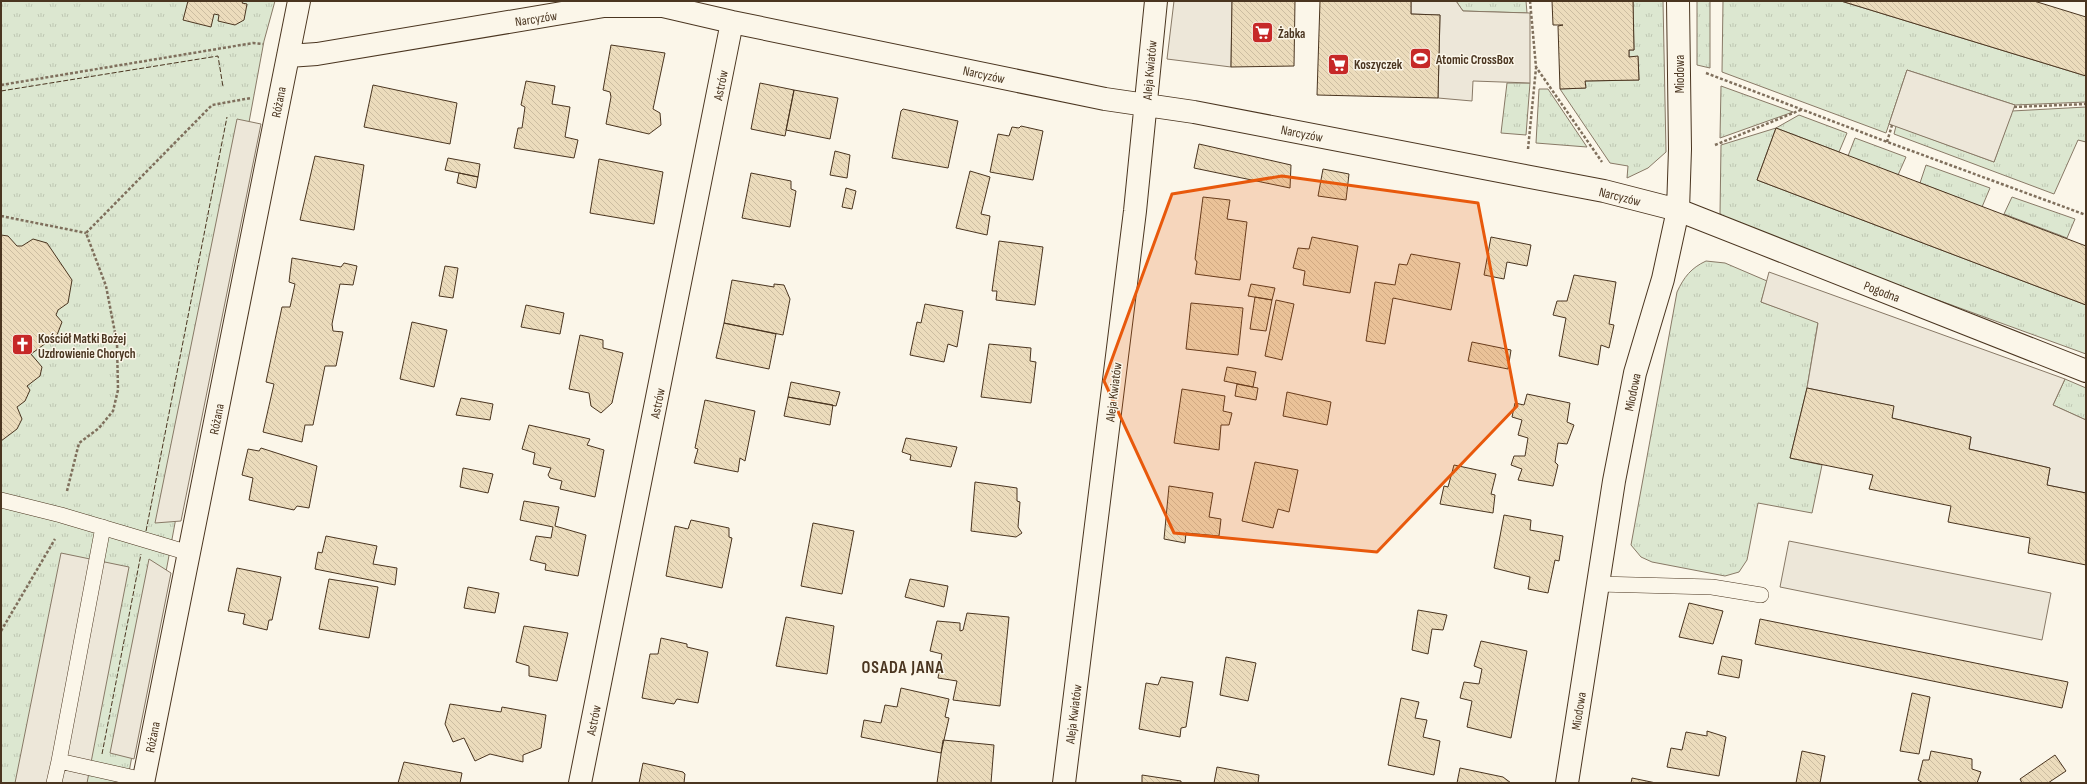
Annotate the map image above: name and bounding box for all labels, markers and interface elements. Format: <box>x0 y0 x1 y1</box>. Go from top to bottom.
street label: Narcyzów <box>514 8 559 30</box>
supermarket icon: Żabka <box>1250 20 1276 46</box>
place label: Żabka <box>1278 26 1305 42</box>
street label: Aleja Kwiatów <box>1139 39 1161 102</box>
sports icon: Atomic CrossBox <box>1407 46 1433 72</box>
supermarket icon: Koszyczek <box>1325 51 1351 77</box>
place label: Atomic CrossBox <box>1435 52 1514 68</box>
street label: Miodowa <box>1672 55 1688 93</box>
place label: Koszyczek <box>1354 57 1403 73</box>
street label: Narcyzów <box>961 63 1007 87</box>
street label: Astrów <box>710 68 732 103</box>
street label: Różana <box>268 85 290 119</box>
street label: Narcyzów <box>1279 122 1325 146</box>
street label: Narcyzów <box>1597 184 1643 210</box>
street label: Pogodna <box>1861 278 1902 306</box>
place label: Kościół Matki Bożej Uzdrowienie Chorych <box>38 331 136 362</box>
church icon: Kościół Matki Bożej Uzdrowienie Chorych <box>10 332 36 358</box>
street label: Aleja Kwiatów <box>1102 361 1126 424</box>
street label: Miodowa <box>1621 372 1645 413</box>
street label: Astrów <box>647 386 669 421</box>
street label: Różana <box>206 402 228 436</box>
district label: OSADA JANA <box>862 658 944 678</box>
street label: Aleja Kwiatów <box>1062 683 1086 746</box>
street label: Miodowa <box>1568 691 1590 731</box>
street label: Astrów <box>583 703 605 738</box>
street label: Różana <box>142 720 164 754</box>

